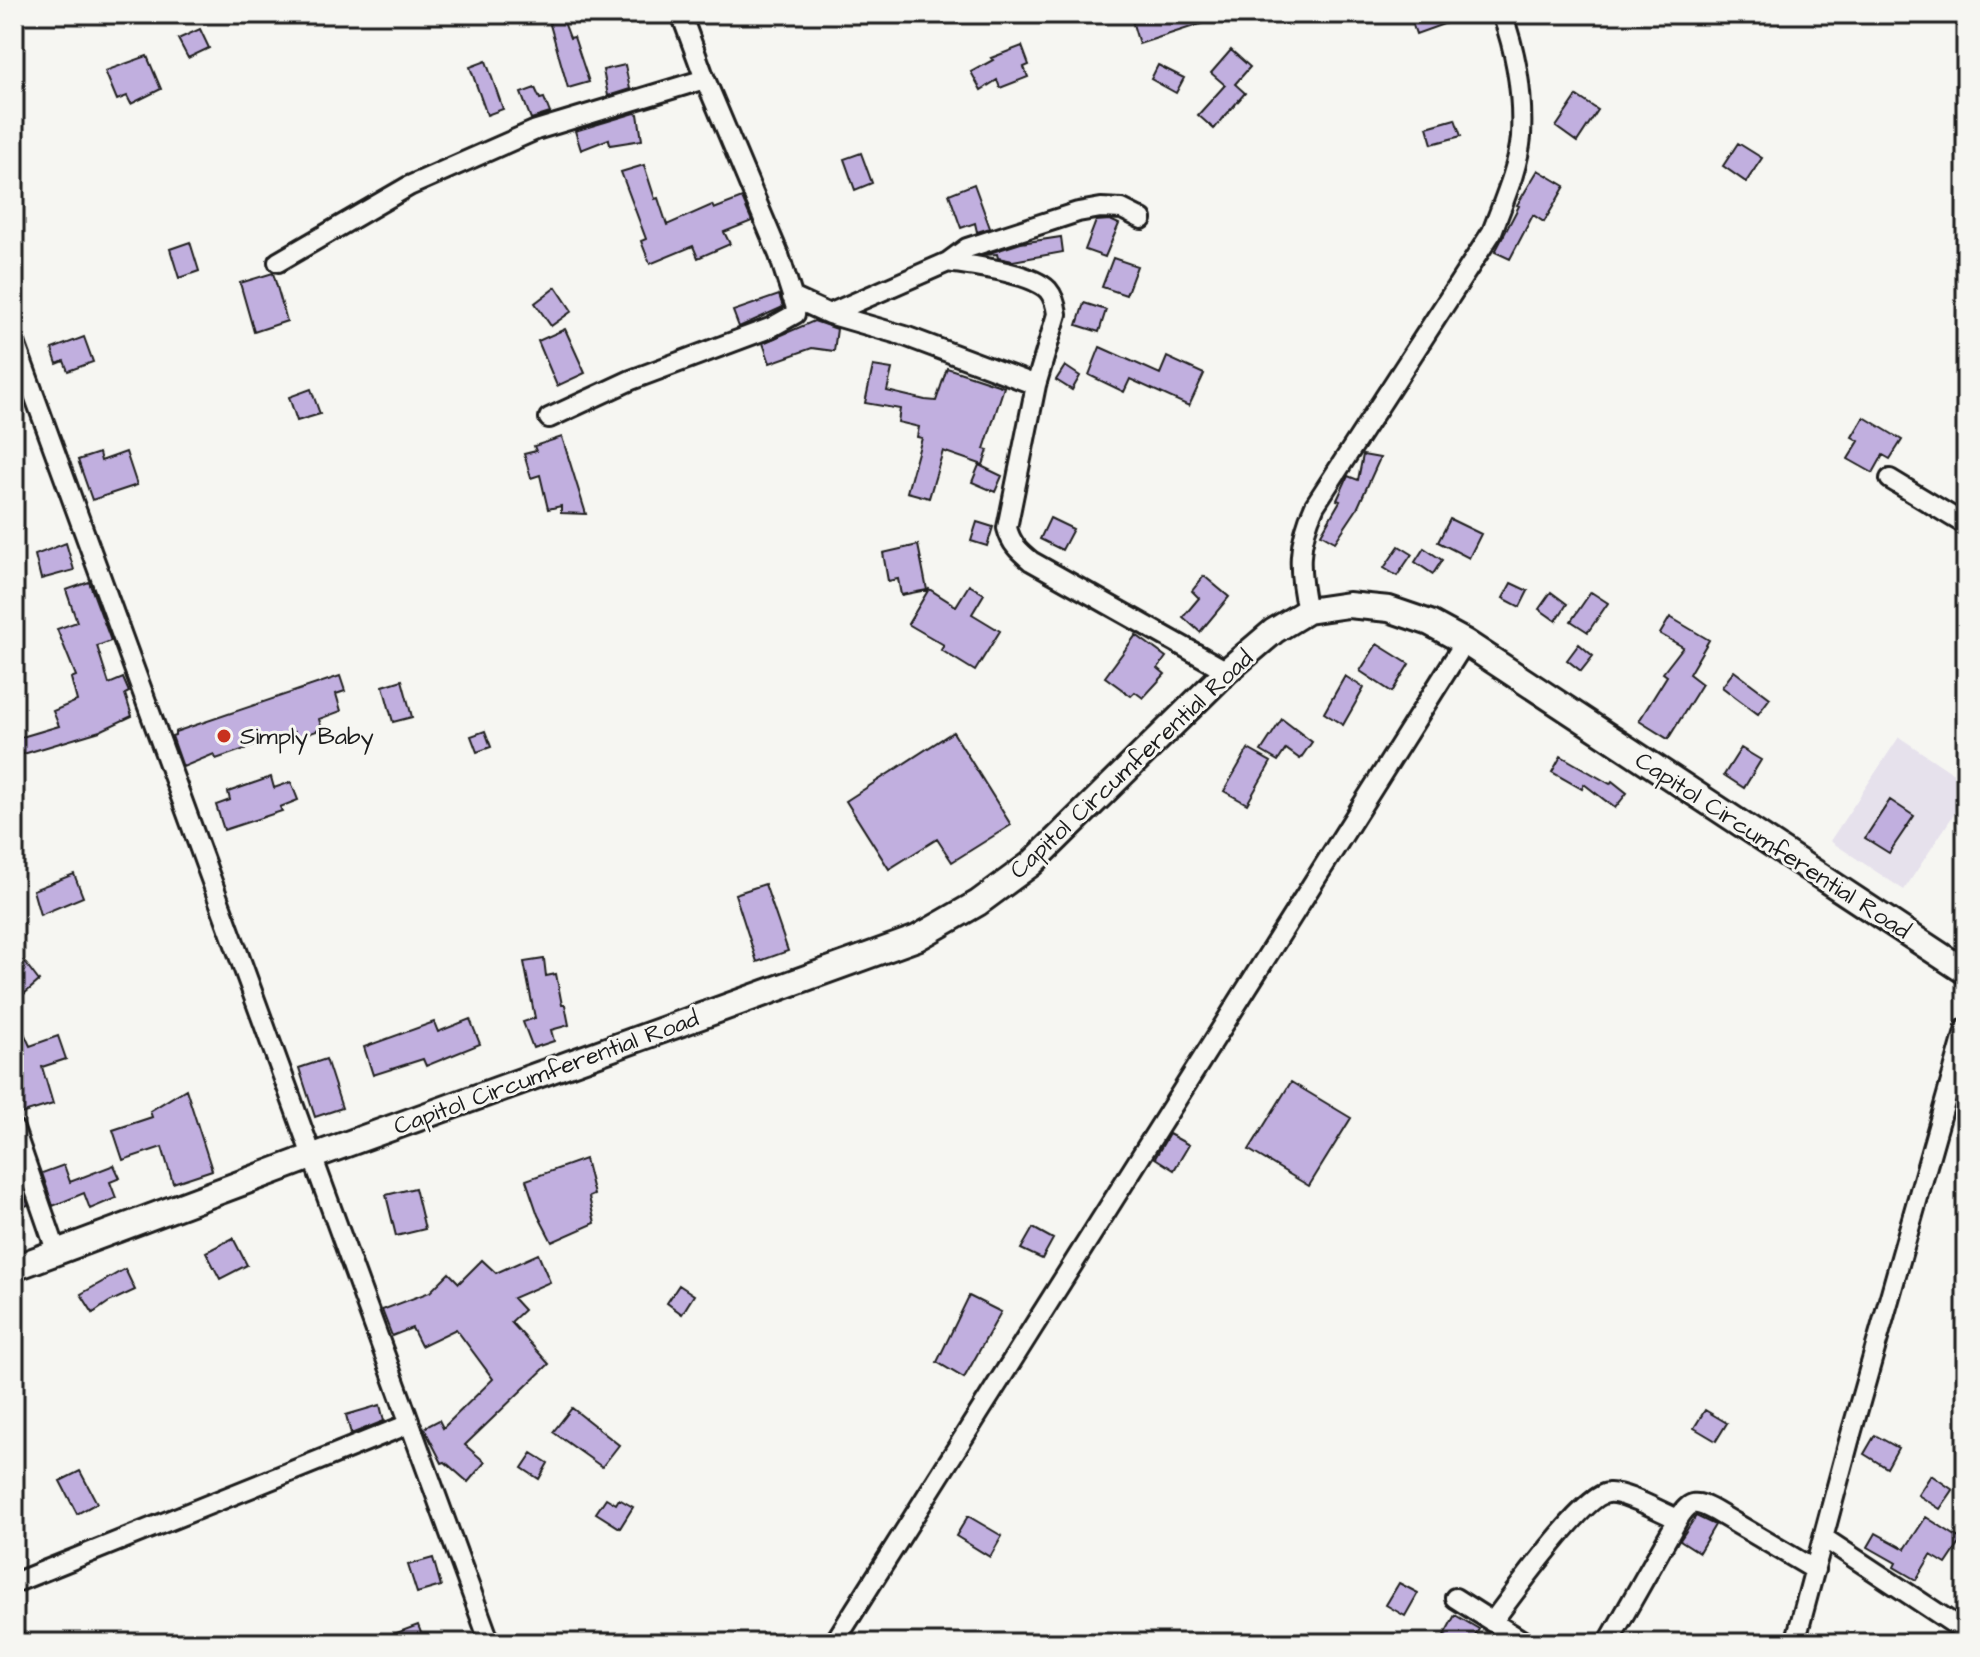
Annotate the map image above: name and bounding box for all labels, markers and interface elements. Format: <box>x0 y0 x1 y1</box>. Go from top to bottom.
street label: Capitol Circumferential Road <box>1002 642 1261 887</box>
place label: Simply Baby <box>240 720 374 755</box>
marker: Simply Baby <box>215 727 233 745</box>
street label: Capitol Circumferential Road <box>1628 744 1917 948</box>
street label: Capitol Circumferential Road <box>389 1002 704 1144</box>

